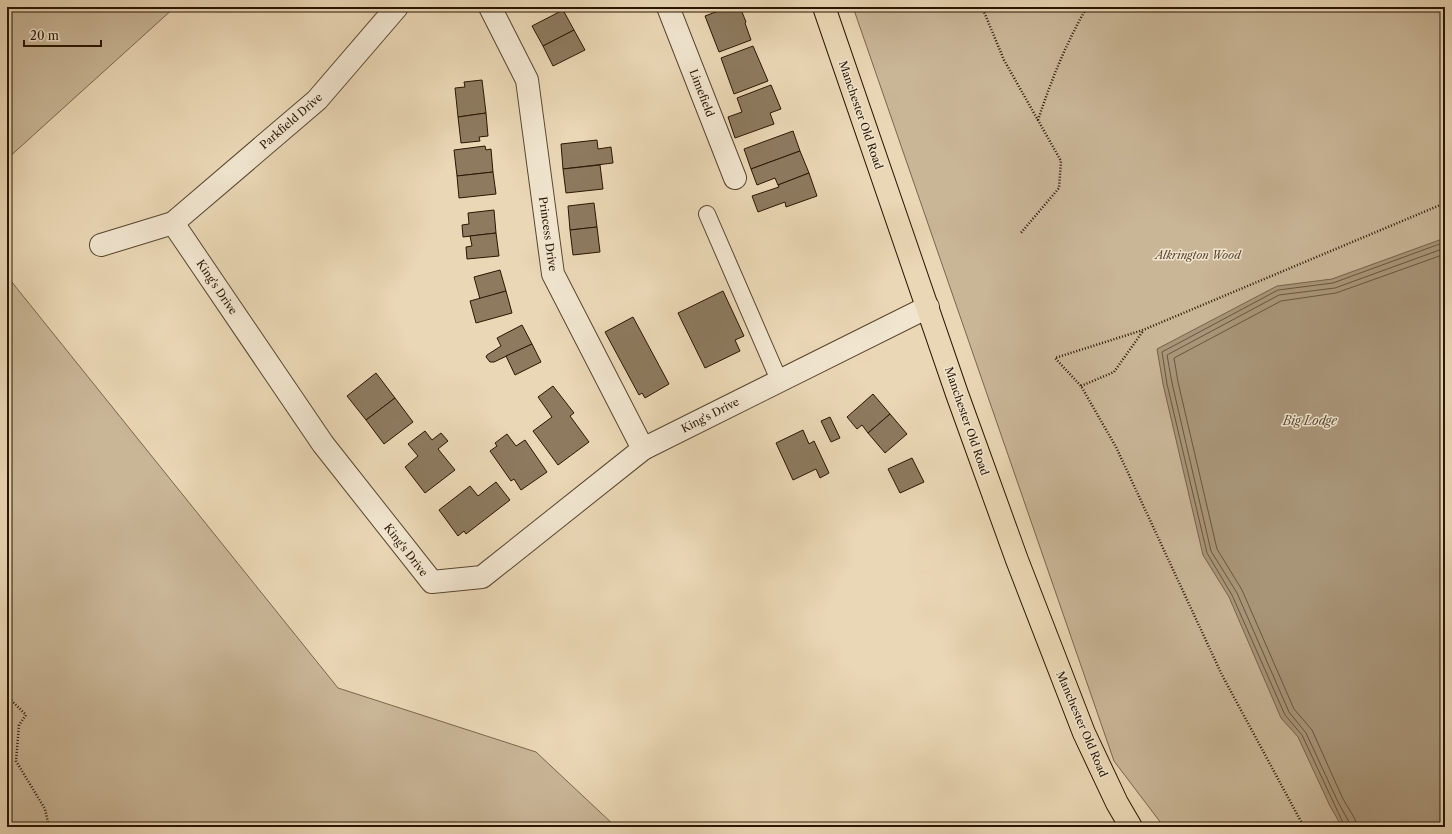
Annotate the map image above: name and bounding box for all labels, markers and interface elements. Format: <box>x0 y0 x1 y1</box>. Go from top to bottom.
scale bar <box>24 22 101 48</box>
text: 20 m <box>30 28 59 43</box>
street label: Manchester Old Road <box>836 59 886 171</box>
street label: Limefield <box>687 67 718 119</box>
street label: Parkfield Drive <box>257 90 325 152</box>
street label: Princess Drive <box>536 196 560 272</box>
park label: Alkrington Wood <box>1153 248 1242 262</box>
street label: King's Drive <box>194 257 240 317</box>
street label: Manchester Old Road <box>942 365 992 477</box>
street label: King's Drive <box>679 394 741 436</box>
water label: Big Lodge <box>1282 413 1338 428</box>
street label: King's Drive <box>381 521 431 579</box>
street label: Manchester Old Road <box>1053 669 1111 779</box>

